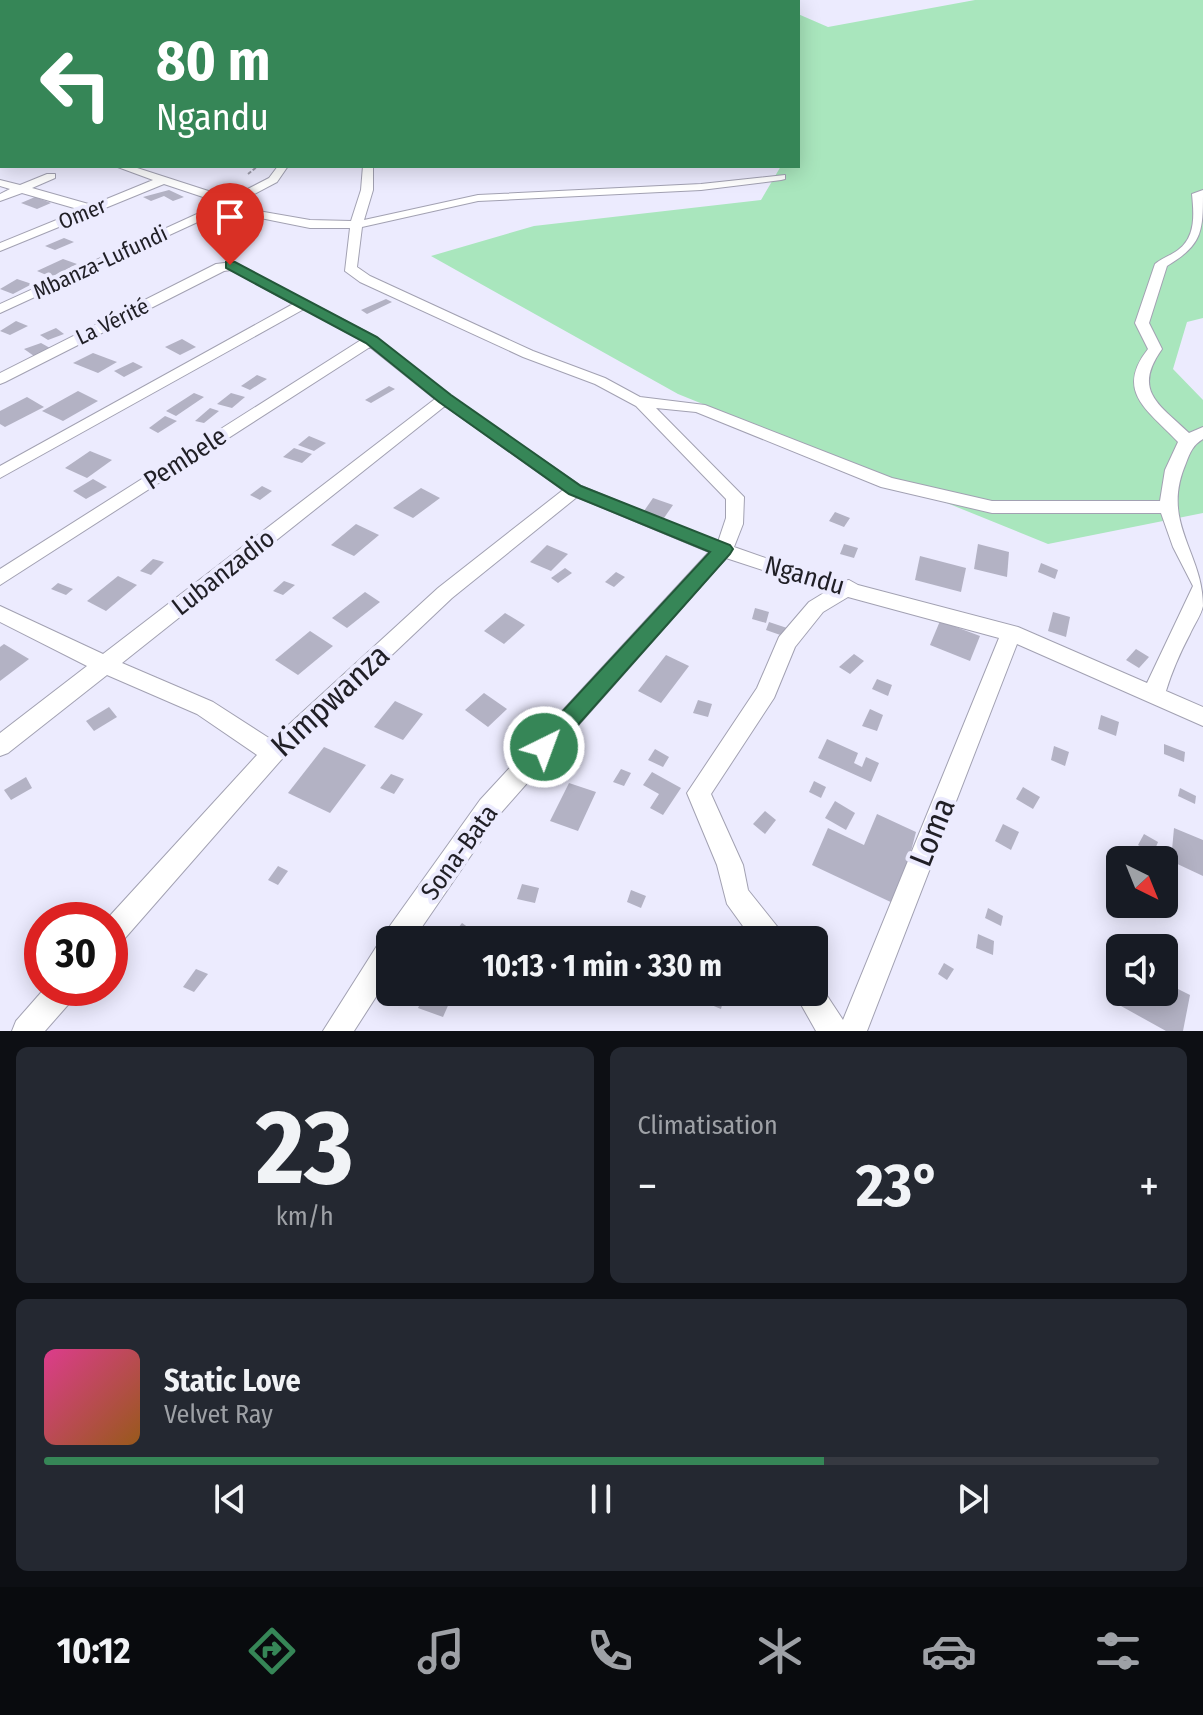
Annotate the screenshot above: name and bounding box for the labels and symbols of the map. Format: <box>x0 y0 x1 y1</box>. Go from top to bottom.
pin <box>196 183 264 265</box>
street label: Omer <box>54 192 110 235</box>
street label: Mbanza-Lufundi <box>29 220 171 305</box>
street label: La Vérité <box>71 292 153 351</box>
street label: Pembele <box>138 420 232 496</box>
street label: Lubanzadio <box>166 523 281 622</box>
street label: Ngandu <box>761 549 848 602</box>
street label: Kimpwanza <box>263 636 397 764</box>
position arrow <box>502 705 586 789</box>
street label: Loma <box>901 792 963 872</box>
street label: Sona-Bata <box>414 799 504 906</box>
north arrow <box>1106 846 1178 918</box>
speed limit sign: 30 <box>24 902 128 1006</box>

